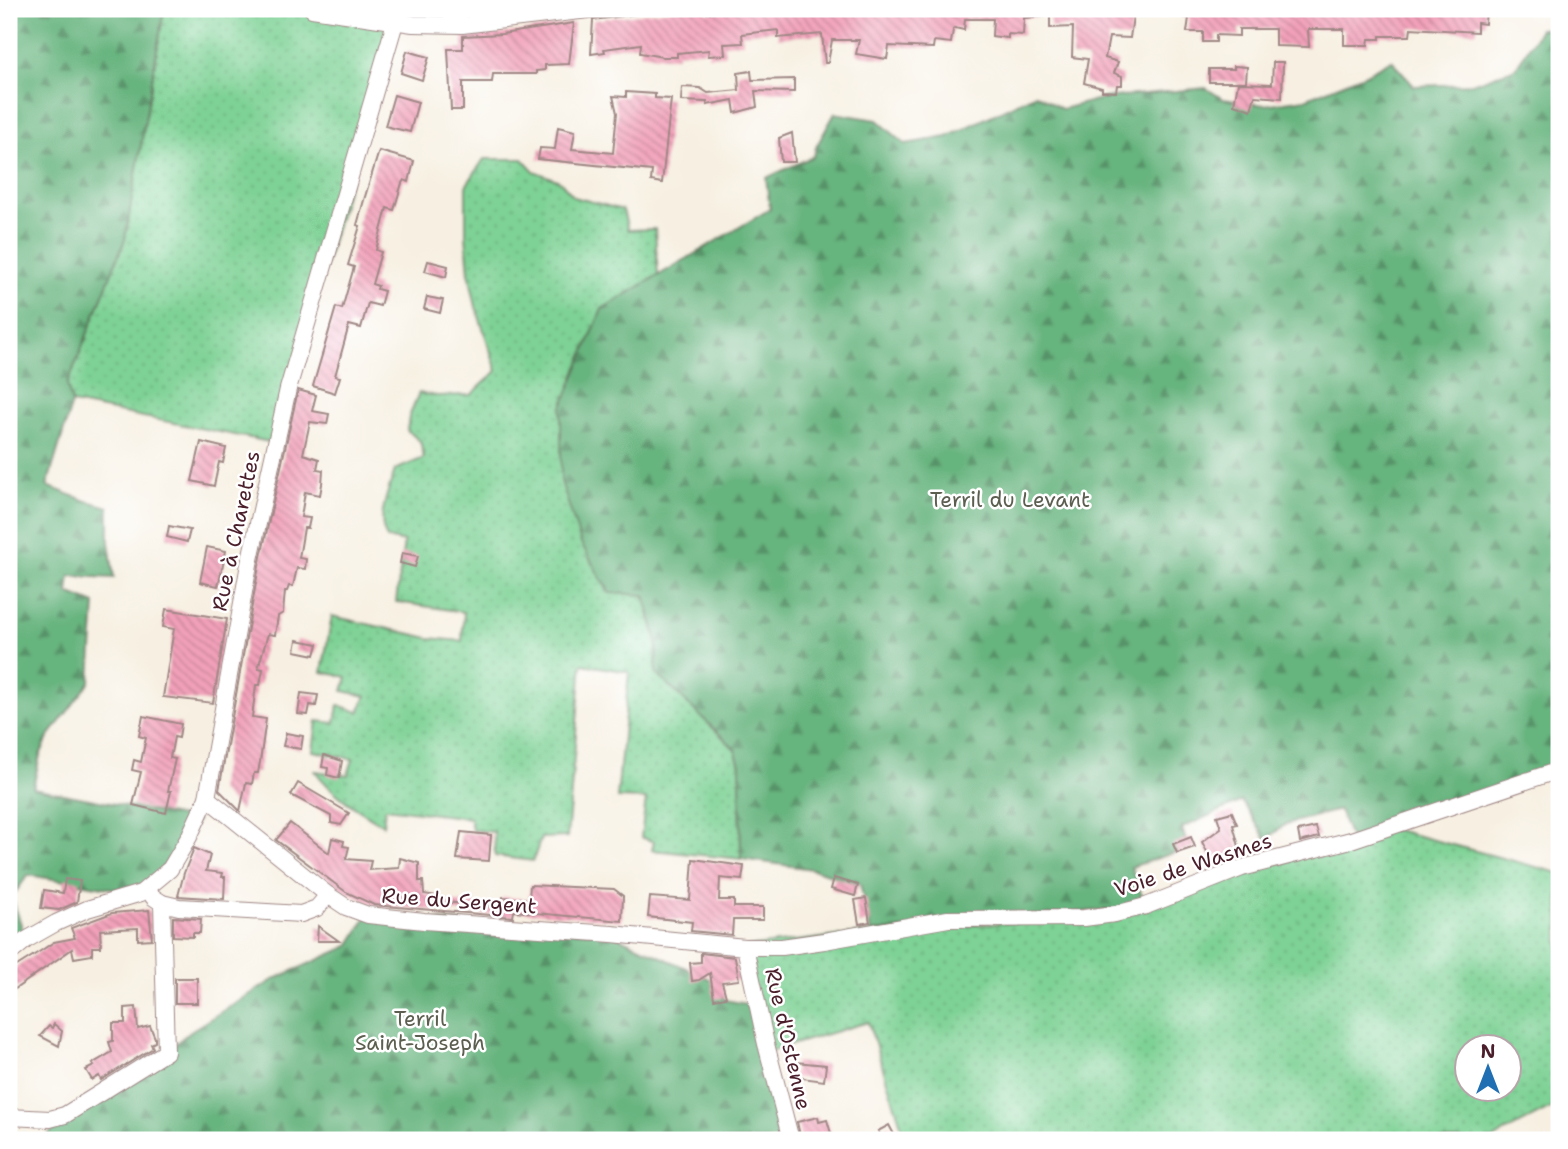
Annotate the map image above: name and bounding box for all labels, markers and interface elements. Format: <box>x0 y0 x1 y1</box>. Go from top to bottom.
street label: Rue à Charettes <box>205 448 267 614</box>
park label: Terril du Levant <box>930 486 1090 514</box>
street label: Voie de Wasmes <box>1111 826 1275 904</box>
street label: Rue du Sergent <box>381 882 537 920</box>
street label: Rue d'Ostenne <box>758 965 818 1113</box>
park label: Terril Saint-Joseph <box>355 1005 485 1057</box>
north arrow <box>1452 1034 1522 1104</box>
text: N <box>1480 1039 1496 1064</box>

